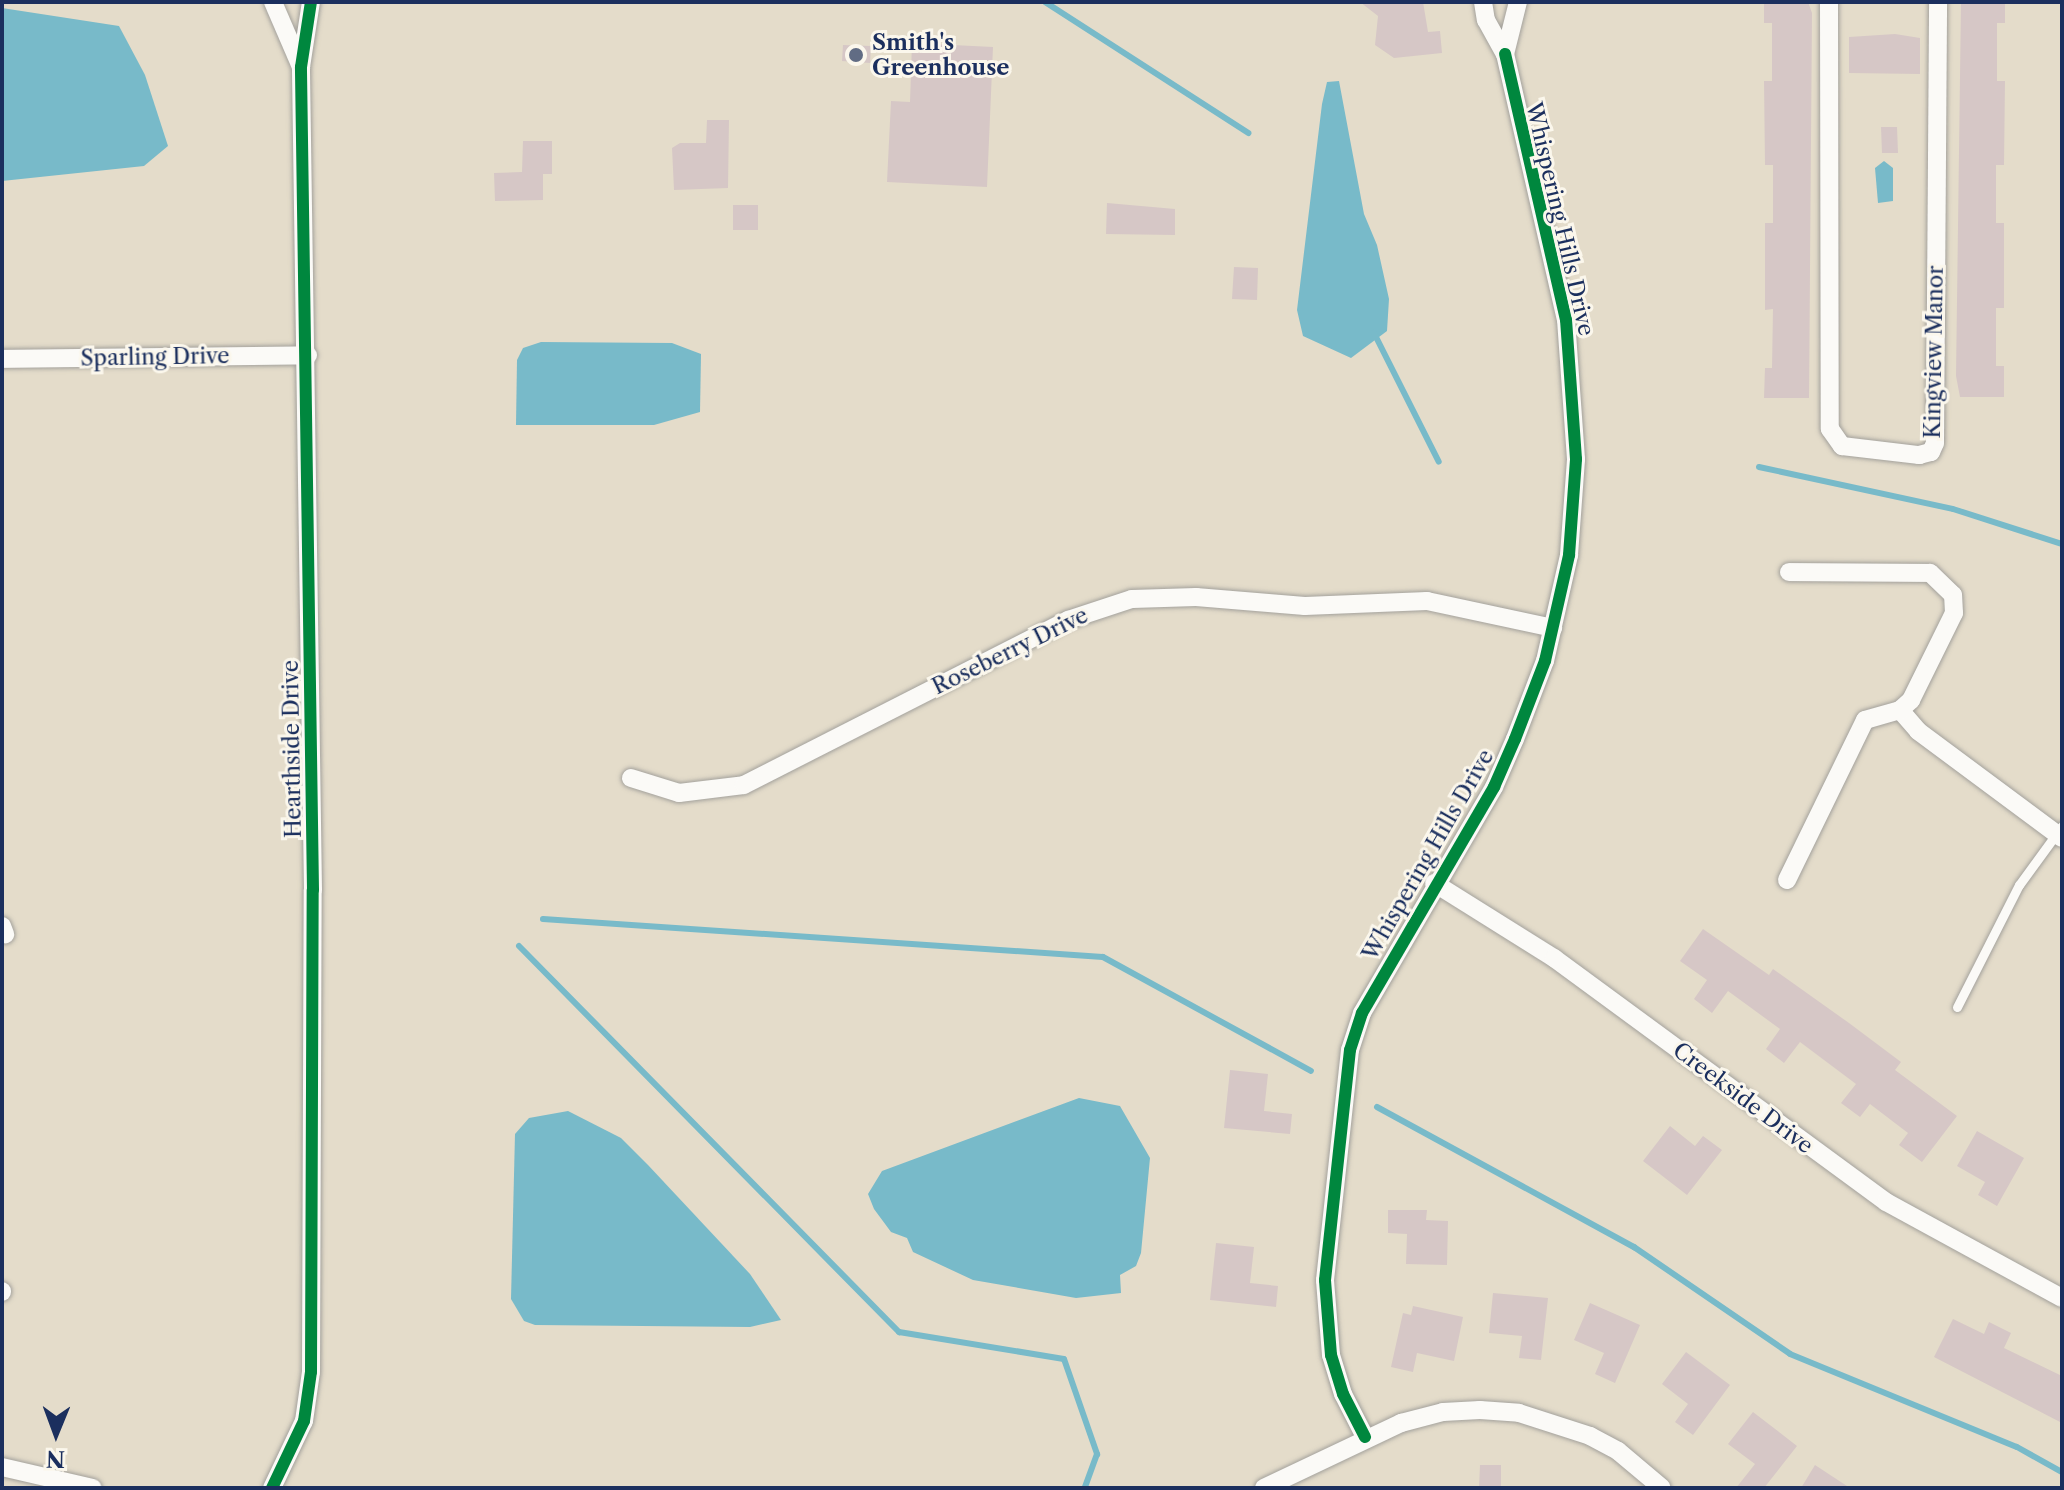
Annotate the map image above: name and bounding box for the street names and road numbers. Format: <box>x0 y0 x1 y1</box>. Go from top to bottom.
street label: Whispering Hills Drive <box>1520 100 1600 338</box>
street label: Kingview Manor <box>1919 265 1949 439</box>
street label: Sparling Drive <box>80 343 230 371</box>
street label: Roseberry Drive <box>927 602 1093 700</box>
street label: Hearthside Drive <box>277 660 307 838</box>
street label: Whispering Hills Drive <box>1357 745 1499 965</box>
street label: Creekside Drive <box>1668 1037 1818 1159</box>

